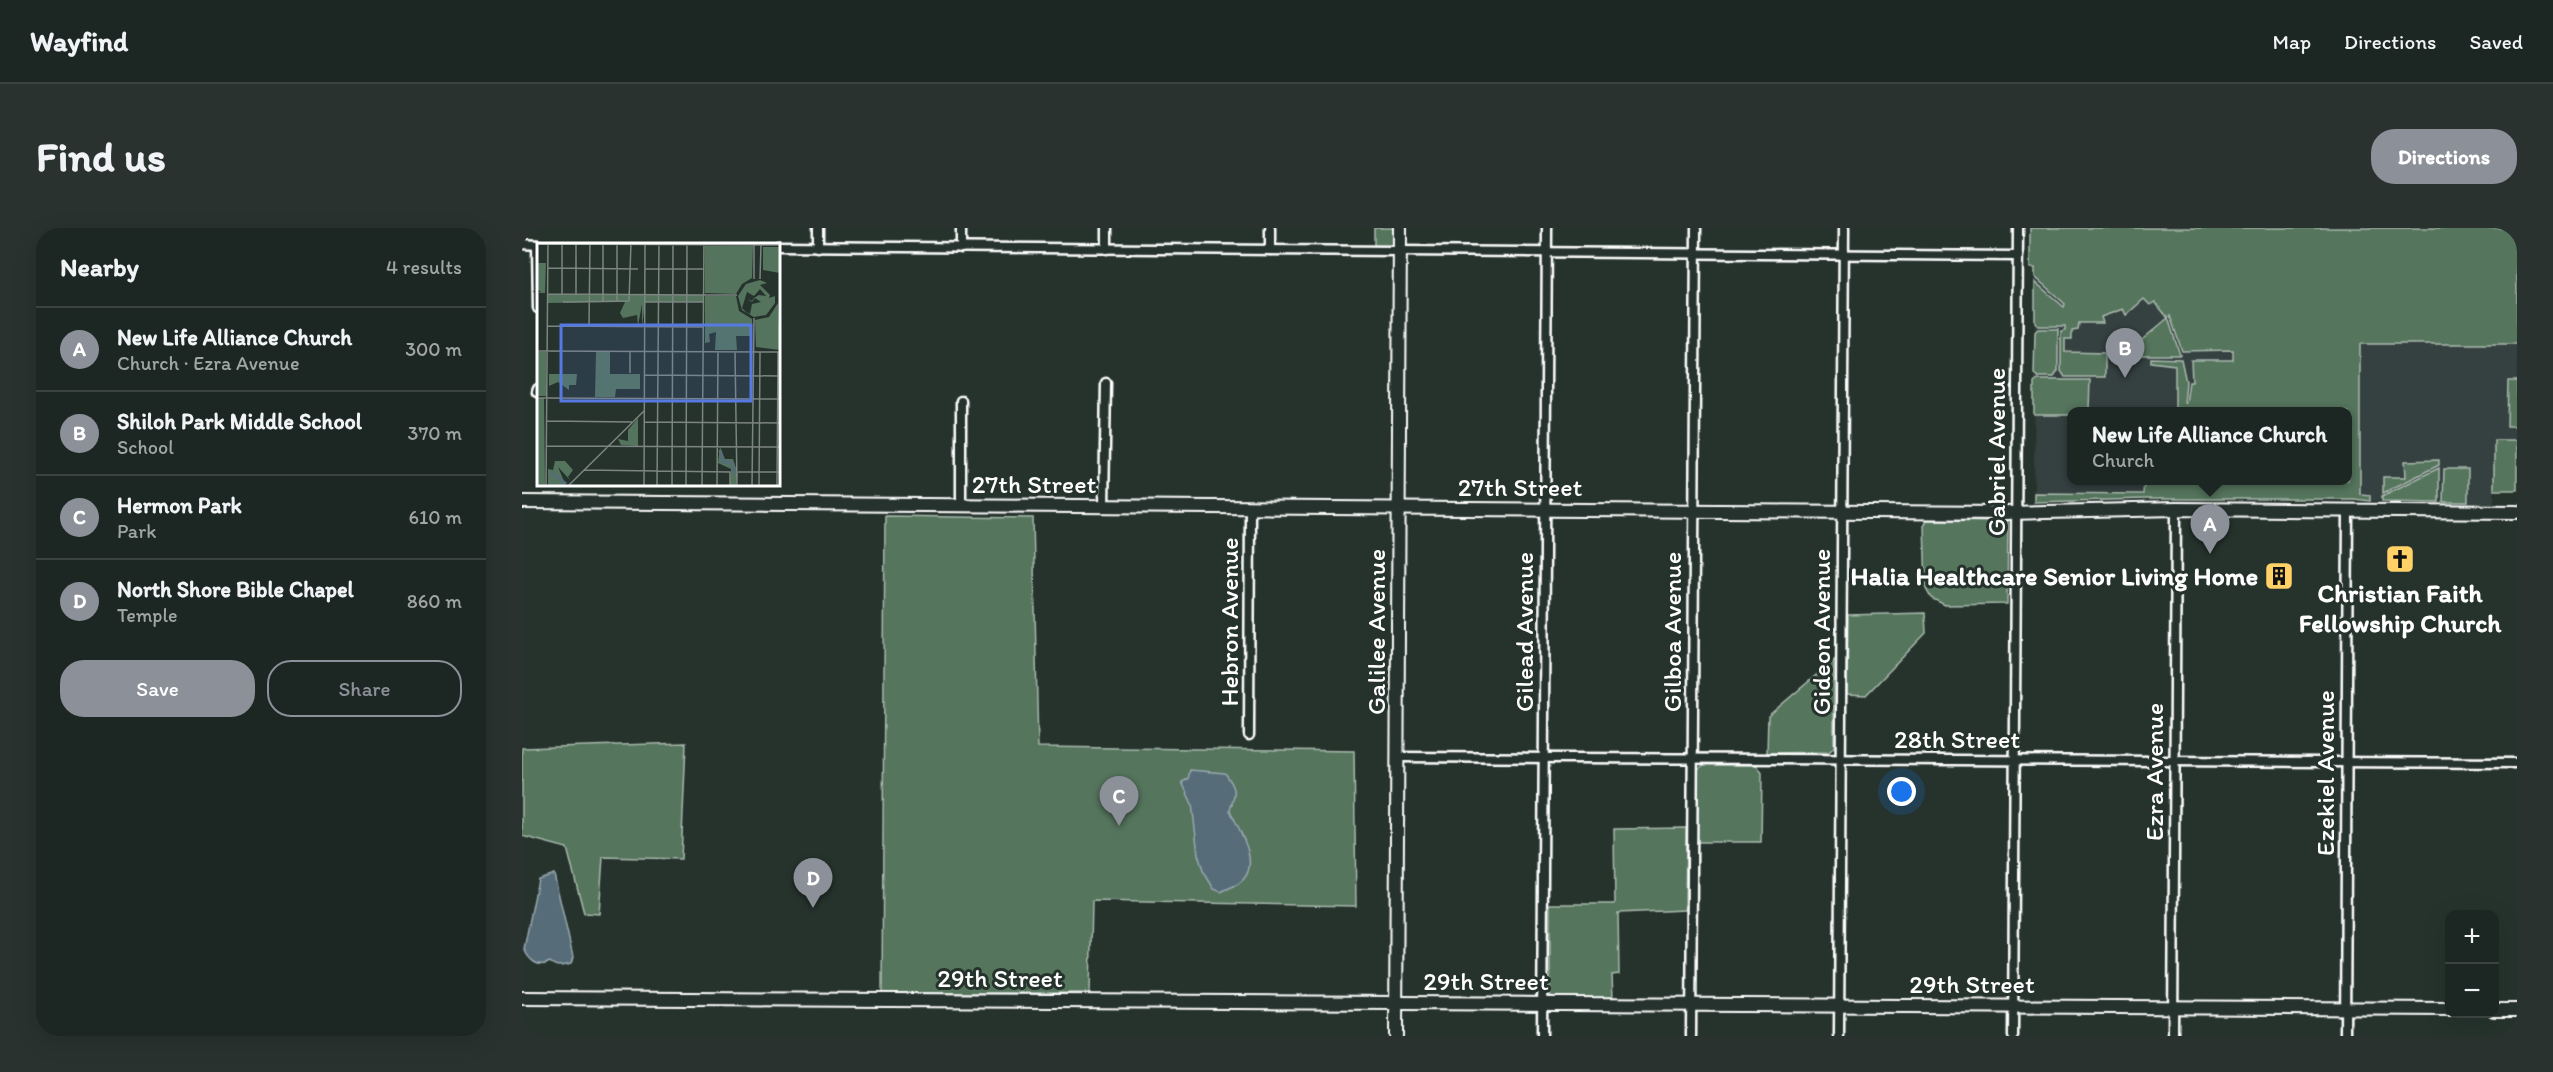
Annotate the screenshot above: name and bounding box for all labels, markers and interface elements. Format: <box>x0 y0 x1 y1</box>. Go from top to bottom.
text: Wayfind <box>30 24 128 58</box>
text: Map <box>2273 29 2311 54</box>
text: Directions <box>2344 29 2436 54</box>
text: Saved <box>2469 29 2523 54</box>
button: Directions <box>2371 129 2517 184</box>
text: Find us <box>36 131 166 182</box>
inset map <box>537 243 780 486</box>
text: Nearby <box>60 251 139 283</box>
text: 4 results <box>386 255 462 279</box>
text: New Life Alliance Church <box>117 324 352 351</box>
pin: B <box>2106 328 2144 378</box>
text: A <box>73 337 86 361</box>
text: 300 m <box>405 337 462 361</box>
text: Church · Ezra Avenue <box>117 351 299 375</box>
street label: Gabriel Avenue <box>1980 368 2012 536</box>
popup <box>2067 407 2352 485</box>
text: Shiloh Park Middle School <box>117 408 362 435</box>
text: B <box>73 421 86 445</box>
text: 370 m <box>408 421 462 445</box>
text: New Life Alliance Church <box>2092 421 2327 448</box>
text: School <box>117 435 174 459</box>
text: Church <box>2092 448 2154 472</box>
street label: 27th Street <box>972 468 1097 500</box>
street label: 27th Street <box>1458 471 1583 503</box>
text: Hermon Park <box>117 492 242 519</box>
pin: A <box>2190 504 2230 554</box>
text: C <box>73 505 86 529</box>
text: 610 m <box>409 505 462 529</box>
text: Park <box>117 519 156 543</box>
street label: Hebron Avenue <box>1213 538 1245 706</box>
church icon: Christian Faith Fellowship Church <box>2384 543 2416 575</box>
street label: Galilee Avenue <box>1360 549 1392 715</box>
street label: Gideon Avenue <box>1805 549 1837 715</box>
street label: Gilead Avenue <box>1508 552 1540 712</box>
street label: Gilboa Avenue <box>1656 552 1688 712</box>
place label: Halia Healthcare Senior Living Home <box>1851 560 2258 592</box>
building icon: Halia Healthcare Senior Living Home <box>2263 560 2295 592</box>
text: North Shore Bible Chapel <box>117 576 354 603</box>
place label: Christian Faith Fellowship Church <box>2299 577 2502 639</box>
text: D <box>73 589 86 613</box>
text: 860 m <box>407 589 462 613</box>
text: Temple <box>117 603 178 627</box>
button: Save <box>60 660 255 717</box>
button: Share <box>267 660 462 717</box>
street label: Ezekiel Avenue <box>2309 690 2341 856</box>
street label: Ezra Avenue <box>2138 703 2170 841</box>
street label: 28th Street <box>1894 723 2020 755</box>
pin: C <box>1100 776 1138 826</box>
your location <box>1887 777 1916 806</box>
pin: D <box>794 858 832 908</box>
map controls <box>2445 910 2499 1018</box>
button: + <box>2445 910 2499 964</box>
street label: 29th Street <box>937 962 1063 994</box>
button: − <box>2445 964 2499 1018</box>
street label: 29th Street <box>1423 965 1549 997</box>
street label: 29th Street <box>1909 968 2035 1000</box>

